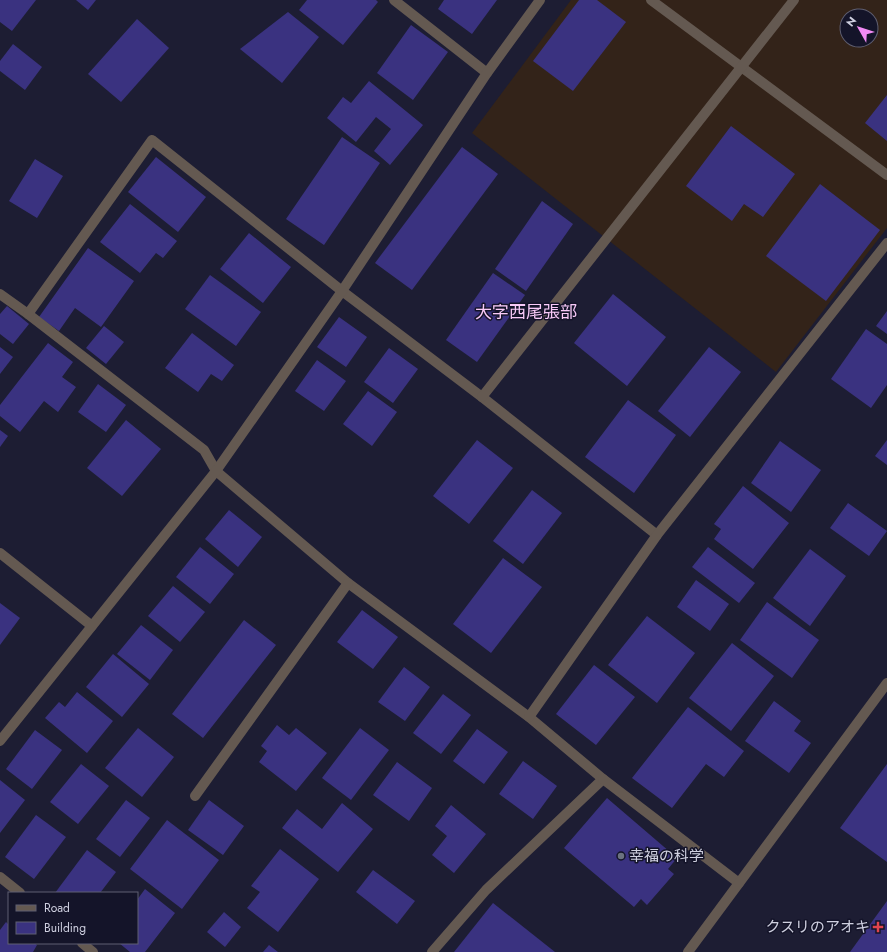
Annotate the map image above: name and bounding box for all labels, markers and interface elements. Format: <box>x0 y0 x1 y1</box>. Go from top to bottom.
north arrow <box>839 8 879 48</box>
text: N <box>842 13 860 30</box>
district label: 大字西尾張部 <box>475 300 577 324</box>
place label: 幸福の科学 <box>629 845 704 867</box>
marker: 幸福の科学 <box>616 851 626 861</box>
legend <box>8 892 138 944</box>
text: Road <box>44 899 70 917</box>
place label: クスリのアオキ <box>765 916 870 938</box>
text: Building <box>44 919 86 937</box>
marker: クスリのアオキ <box>873 922 883 932</box>

